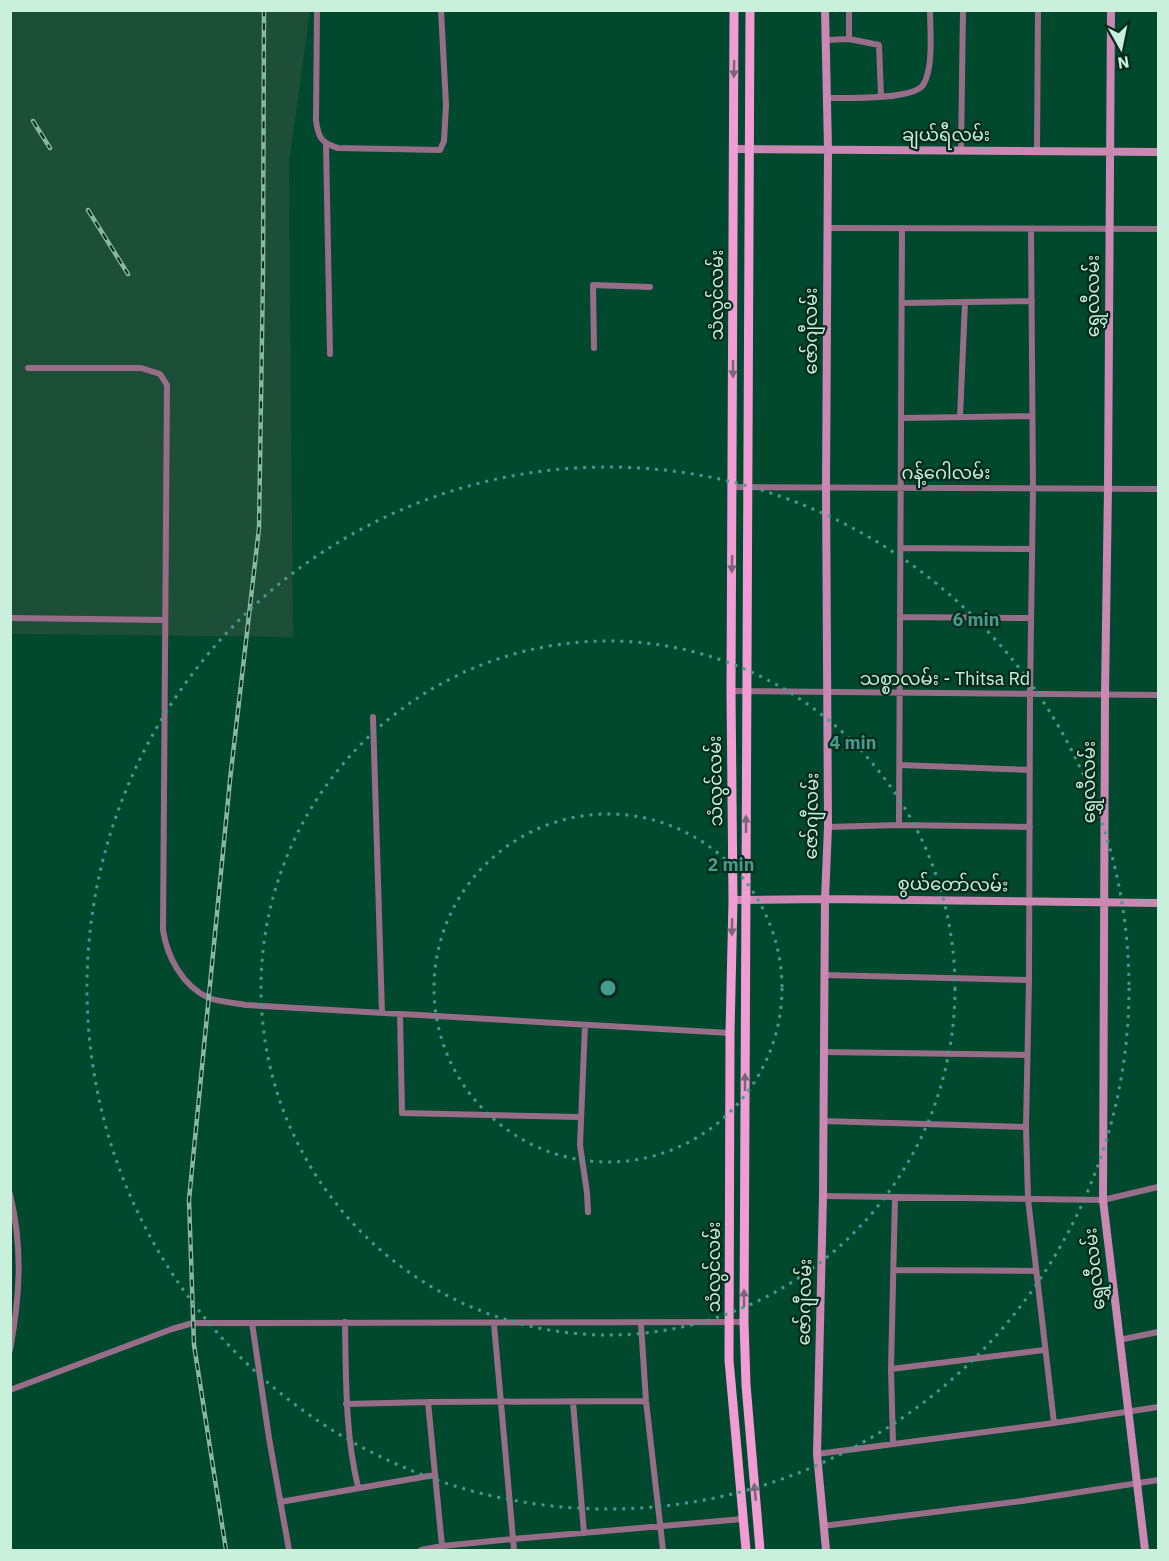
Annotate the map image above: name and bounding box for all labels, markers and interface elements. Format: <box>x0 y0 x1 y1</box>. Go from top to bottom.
north arrow <box>1091 18 1151 78</box>
text: N <box>1116 52 1131 74</box>
one-way arrow <box>729 59 739 78</box>
street label: ချယ်ရီလမ်း <box>902 121 990 150</box>
street label: သံလွင်လမ်း <box>704 250 732 340</box>
street label: ရွှေလီလမ်း <box>1079 255 1108 337</box>
street label: ဇော်ဂျီလမ်း <box>797 288 826 374</box>
one-way arrow <box>728 359 738 378</box>
street label: ဂန့်ဂေါလမ်း <box>902 460 990 488</box>
one-way arrow <box>727 554 737 573</box>
text: 6 min <box>952 608 1000 631</box>
street label: သစ္စာလမ်း - Thitsa Rd <box>860 666 1030 694</box>
text: 4 min <box>829 731 877 754</box>
street label: သံလွင်လမ်း <box>702 735 731 827</box>
street label: ရွှေလီလမ်း <box>1075 741 1104 823</box>
street label: ဇော်ဂျီလမ်း <box>797 772 827 860</box>
one-way arrow <box>741 814 751 833</box>
text: 2 min <box>707 853 755 876</box>
street label: စွယ်တော်လမ်း <box>897 871 1009 900</box>
one-way arrow <box>727 917 737 936</box>
centre of rings <box>598 978 618 998</box>
one-way arrow <box>740 1072 750 1091</box>
street label: သံလွင်လမ်း <box>701 1222 729 1312</box>
street label: ရွှေလီလမ်း <box>1076 1226 1114 1311</box>
street label: ဇော်ဂျီလမ်း <box>790 1258 820 1346</box>
one-way arrow <box>739 1288 749 1307</box>
one-way arrow <box>750 1483 760 1502</box>

